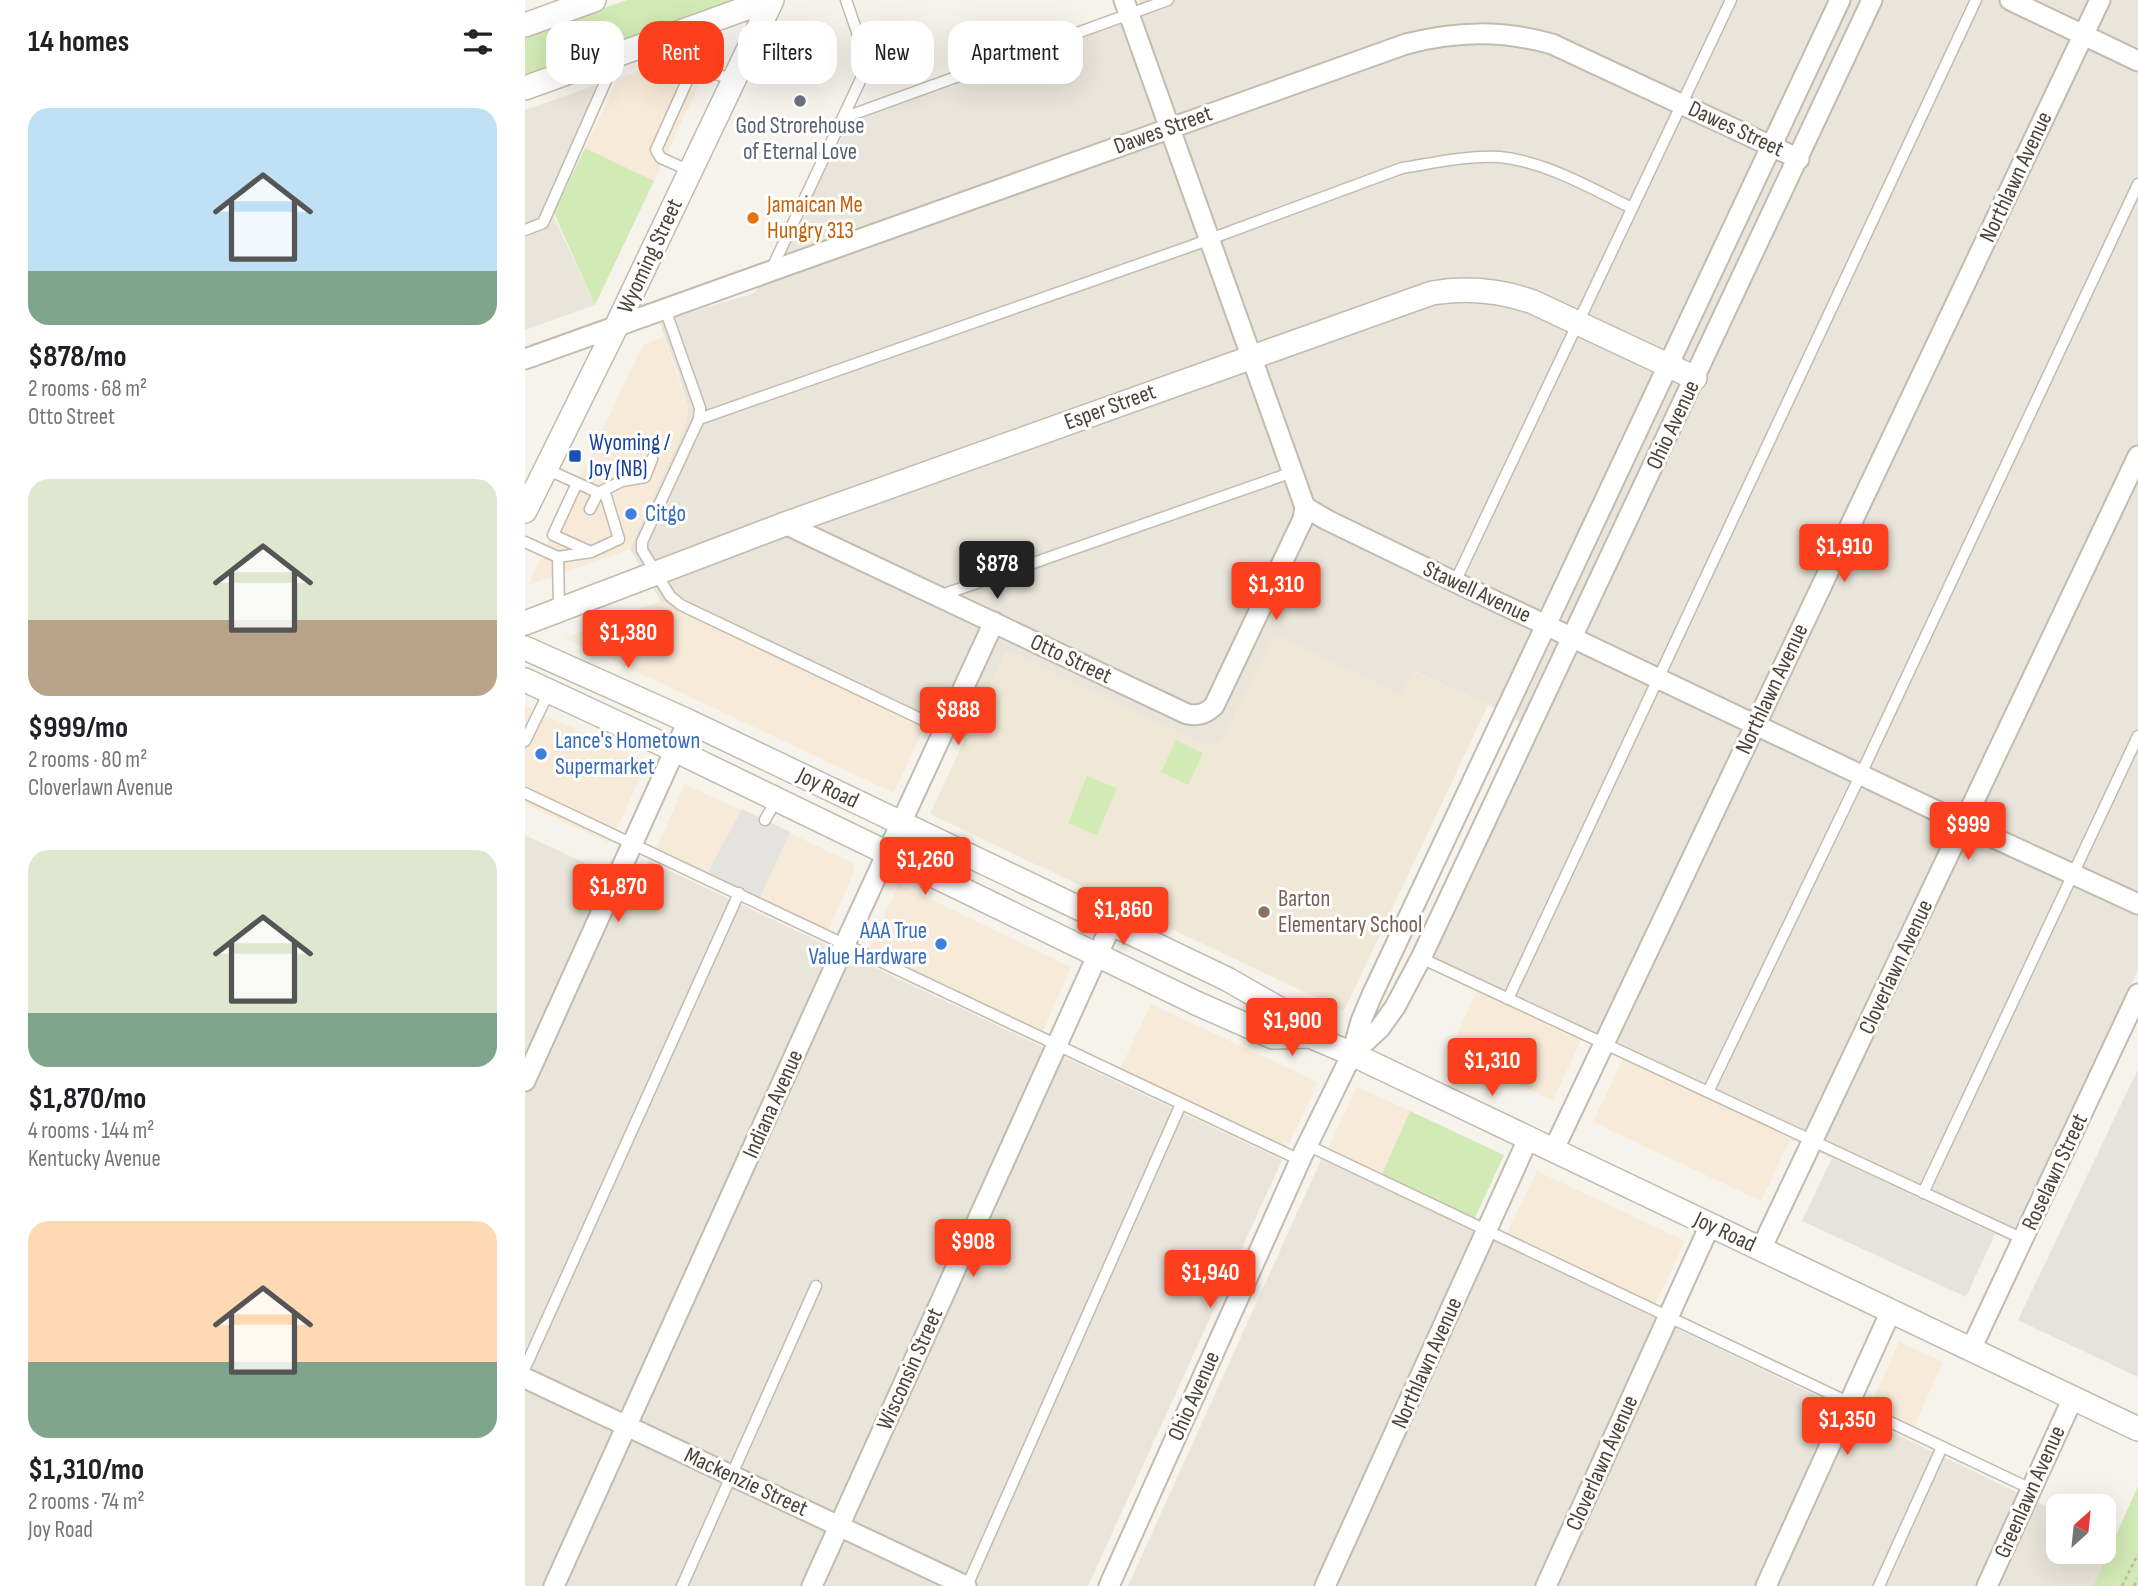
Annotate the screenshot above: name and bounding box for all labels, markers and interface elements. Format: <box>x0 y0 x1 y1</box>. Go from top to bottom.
chip: Buy <box>546 21 624 84</box>
chip: Rent <box>638 21 724 84</box>
chip: Filters <box>738 21 837 84</box>
chip: New <box>851 21 934 84</box>
chip: Apartment <box>948 21 1083 84</box>
icon: filters <box>459 23 497 61</box>
text: 14 homes <box>28 24 129 60</box>
marker: God Strorehouse of Eternal Love <box>792 93 808 109</box>
street label: Dawes Street <box>1684 95 1788 163</box>
street label: Dawes Street <box>1110 99 1216 161</box>
street label: Northlawn Avenue <box>1974 107 2058 247</box>
place label: God Strorehouse of Eternal Love <box>736 112 864 166</box>
icon: home <box>200 154 326 280</box>
place label: Jamaican Me Hungry 313 <box>766 191 863 245</box>
street label: Wyoming Street <box>611 194 689 318</box>
marker: Jamaican Me Hungry 313 <box>745 210 761 226</box>
text: $878/mo <box>28 339 126 375</box>
text: 2 rooms · 68 m² <box>28 375 147 403</box>
street label: Ohio Avenue <box>1640 376 1706 474</box>
street label: Esper Street <box>1060 378 1160 436</box>
text: Otto Street <box>28 403 115 431</box>
place label: Wyoming / Joy (NB) <box>588 429 671 483</box>
marker: Wyoming / Joy (NB) <box>567 448 583 464</box>
place label: Citgo <box>645 500 686 528</box>
marker: Citgo <box>623 506 639 522</box>
pin: $1,910 <box>1787 524 1901 584</box>
icon: home <box>200 525 326 651</box>
text: $1,910 <box>1815 533 1873 561</box>
pin: $878 <box>956 542 1038 601</box>
text: $878 <box>975 550 1019 578</box>
street label: Stawell Avenue <box>1419 555 1535 629</box>
pin: $1,310 <box>1219 562 1333 622</box>
text: $1,310 <box>1248 571 1304 599</box>
pin: $1,380 <box>571 610 685 670</box>
text: $1,380 <box>599 619 657 647</box>
street label: Northlawn Avenue <box>1730 619 1814 759</box>
street label: Otto Street <box>1026 628 1116 690</box>
pin: $888 <box>917 688 999 747</box>
text: $888 <box>936 696 980 724</box>
text: $999/mo <box>28 710 128 746</box>
place label: Lance's Hometown Supermarket <box>555 727 700 781</box>
text: 2 rooms · 80 m² <box>28 746 147 774</box>
marker: Lance's Hometown Supermarket <box>533 746 549 762</box>
street label: Joy Road <box>792 761 863 815</box>
text: Cloverlawn Avenue <box>28 774 173 802</box>
pin: $999 <box>1927 802 2009 862</box>
text: $999 <box>1946 811 1990 839</box>
pin: $1,260 <box>868 838 982 897</box>
text: $1,260 <box>896 846 954 874</box>
pin: $1,870 <box>561 864 675 924</box>
text: $1,870 <box>589 873 647 901</box>
place label: Barton Elementary School <box>1278 885 1422 939</box>
pin: $1,860 <box>1066 888 1180 947</box>
street label: Cloverlawn Avenue <box>1853 895 1939 1039</box>
icon: home <box>200 896 326 1022</box>
text: $1,860 <box>1093 896 1153 924</box>
marker: Barton Elementary School <box>1256 904 1272 920</box>
place label: AAA True Value Hardware <box>808 917 927 971</box>
marker: AAA True Value Hardware <box>933 936 949 952</box>
pin: $1,900 <box>1235 998 1349 1058</box>
text: $1,900 <box>1262 1007 1322 1035</box>
pin: $1,310 <box>1435 1038 1549 1098</box>
street label: Indiana Avenue <box>737 1045 809 1163</box>
text: $1,310 <box>1464 1047 1520 1075</box>
text: $1,870/mo <box>28 1081 146 1117</box>
street label: Roselawn Street <box>2016 1109 2094 1235</box>
text: 4 rooms · 144 m² <box>28 1117 154 1145</box>
text: Kentucky Avenue <box>28 1145 161 1173</box>
street label: Joy Road <box>1689 1205 1760 1258</box>
pin: $908 <box>932 1220 1014 1279</box>
text: $908 <box>951 1228 995 1256</box>
pin: $1,940 <box>1153 1250 1267 1310</box>
text: $1,940 <box>1180 1259 1240 1287</box>
icon: home <box>200 1267 326 1393</box>
street label: Northlawn Avenue <box>1386 1293 1468 1433</box>
street label: Wisconsin Street <box>871 1304 949 1434</box>
street label: Ohio Avenue <box>1162 1347 1226 1445</box>
street label: Cloverlawn Avenue <box>1560 1391 1644 1535</box>
pin: $1,350 <box>1790 1398 1904 1457</box>
text: $1,350 <box>1818 1406 1876 1434</box>
street label: Greenlawn Avenue <box>1988 1422 2072 1562</box>
street label: Mackenzie Street <box>680 1441 812 1523</box>
text: $1,310/mo <box>28 1452 144 1488</box>
text: 2 rooms · 74 m² <box>28 1488 145 1516</box>
north arrow <box>2046 1494 2116 1564</box>
map controls <box>2046 1494 2116 1564</box>
text: Joy Road <box>28 1516 93 1544</box>

